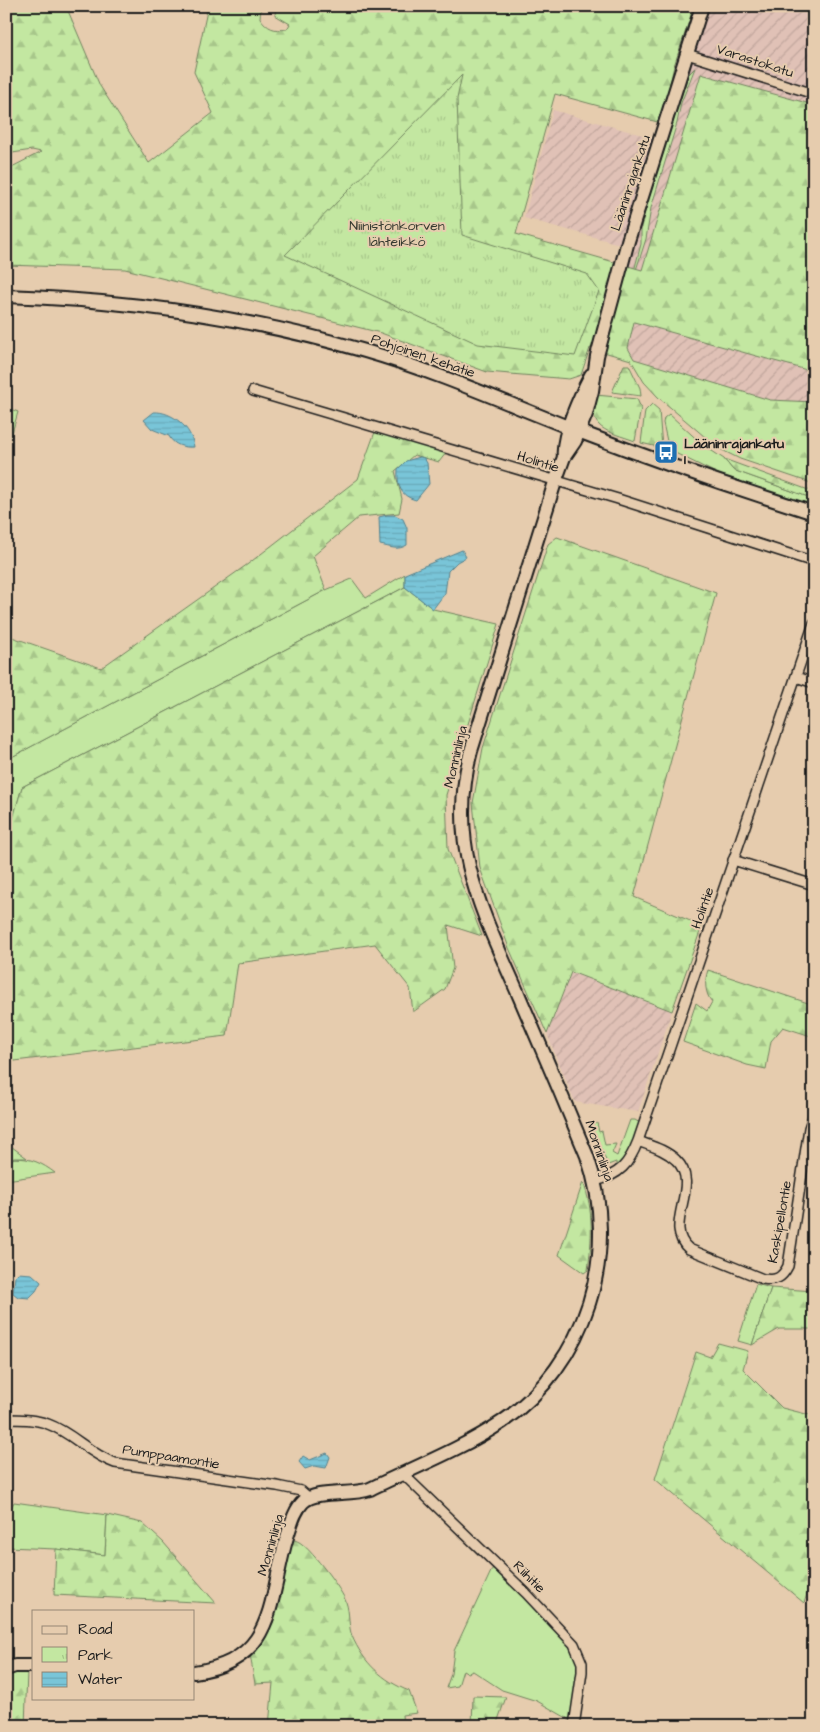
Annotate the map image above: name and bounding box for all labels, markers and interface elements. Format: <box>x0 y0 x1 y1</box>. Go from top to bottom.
street label: Varastokatu <box>714 39 796 83</box>
street label: Lääninrajankatu <box>606 132 656 234</box>
park label: Niinistönkorven lähteikkö <box>349 216 445 252</box>
street label: Pohjoinen kehätie <box>368 329 478 383</box>
place label: Lääninrajankatu I <box>684 434 784 470</box>
bus stop icon: Lääninrajankatu I <box>653 439 679 465</box>
street label: Holintie <box>515 446 562 478</box>
street label: Monninlinja <box>439 724 473 790</box>
street label: Holintie <box>687 884 720 932</box>
street label: Monninlinja <box>579 1118 619 1184</box>
street label: Kaskipellontie <box>763 1179 797 1265</box>
street label: Pumppaamontie <box>121 1439 221 1475</box>
street label: Monninlinja <box>253 1512 289 1578</box>
street label: Riihitie <box>508 1556 550 1598</box>
legend <box>32 1610 195 1700</box>
text: Road <box>78 1619 113 1640</box>
text: Park <box>78 1645 113 1666</box>
text: Water <box>78 1669 122 1690</box>

